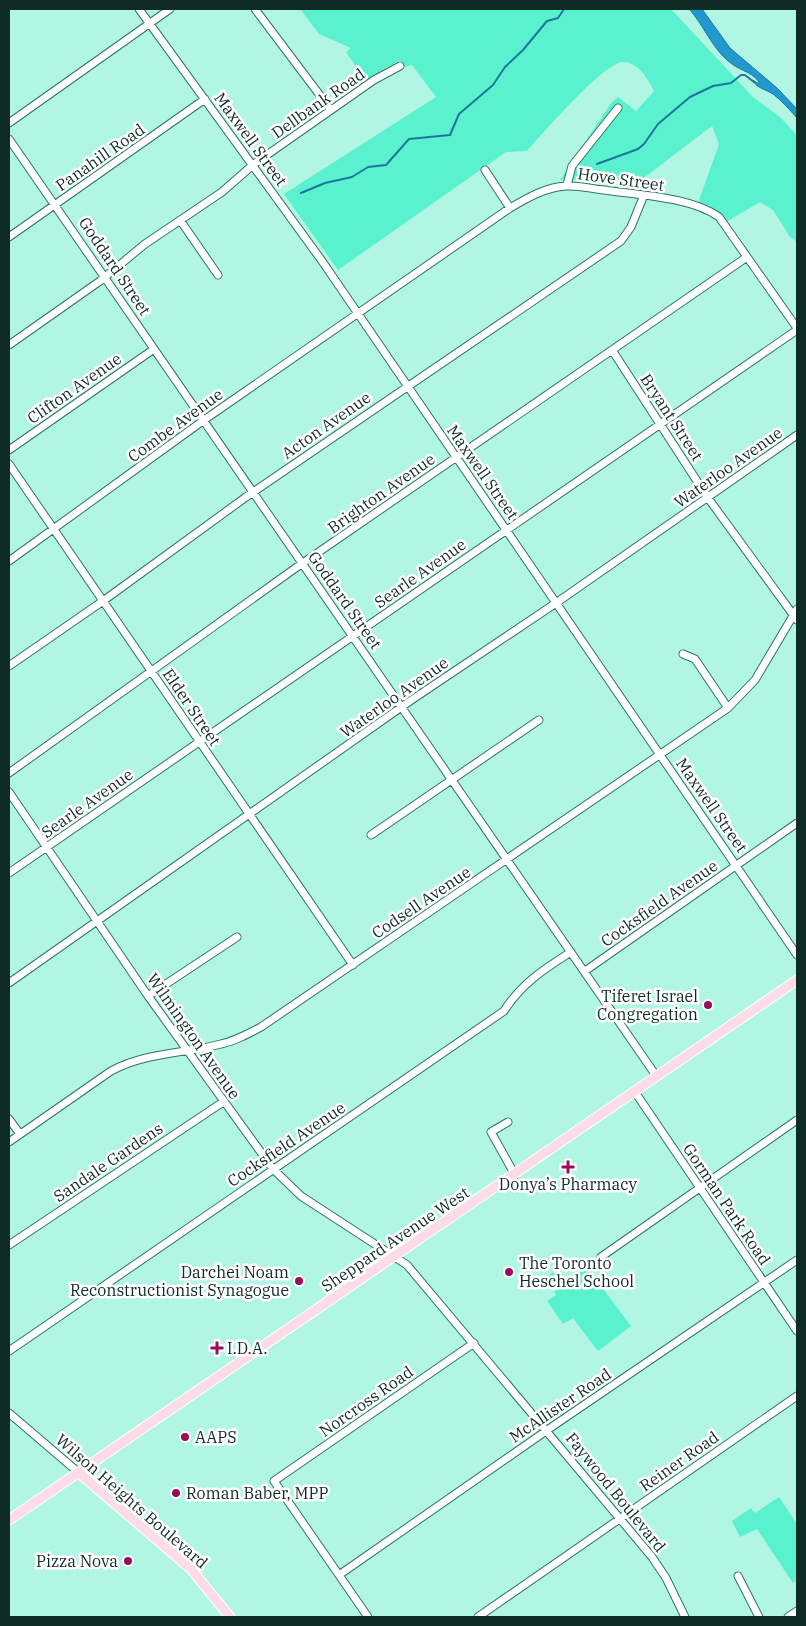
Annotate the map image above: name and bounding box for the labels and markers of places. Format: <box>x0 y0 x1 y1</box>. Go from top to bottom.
place label: Tiferet Israel Congregation <box>597 986 698 1024</box>
marker: Tiferet Israel Congregation <box>702 999 714 1011</box>
marker: Donya’s Pharmacy <box>562 1161 574 1173</box>
place label: Donya’s Pharmacy <box>499 1174 638 1194</box>
place label: The Toronto Heschel School <box>519 1253 634 1291</box>
place label: Darchei Noam Reconstructionist Synagogue <box>70 1262 289 1300</box>
marker: The Toronto Heschel School <box>503 1266 515 1278</box>
marker: Darchei Noam Reconstructionist Synagogue <box>293 1275 305 1287</box>
place label: I.D.A. <box>227 1338 267 1358</box>
marker: I.D.A. <box>211 1342 223 1354</box>
place label: AAPS <box>195 1427 237 1447</box>
marker: AAPS <box>179 1431 191 1443</box>
place label: Roman Baber, MPP <box>186 1483 329 1503</box>
marker: Roman Baber, MPP <box>170 1487 182 1499</box>
place label: Pizza Nova <box>36 1551 118 1571</box>
marker: Pizza Nova <box>122 1555 134 1567</box>

